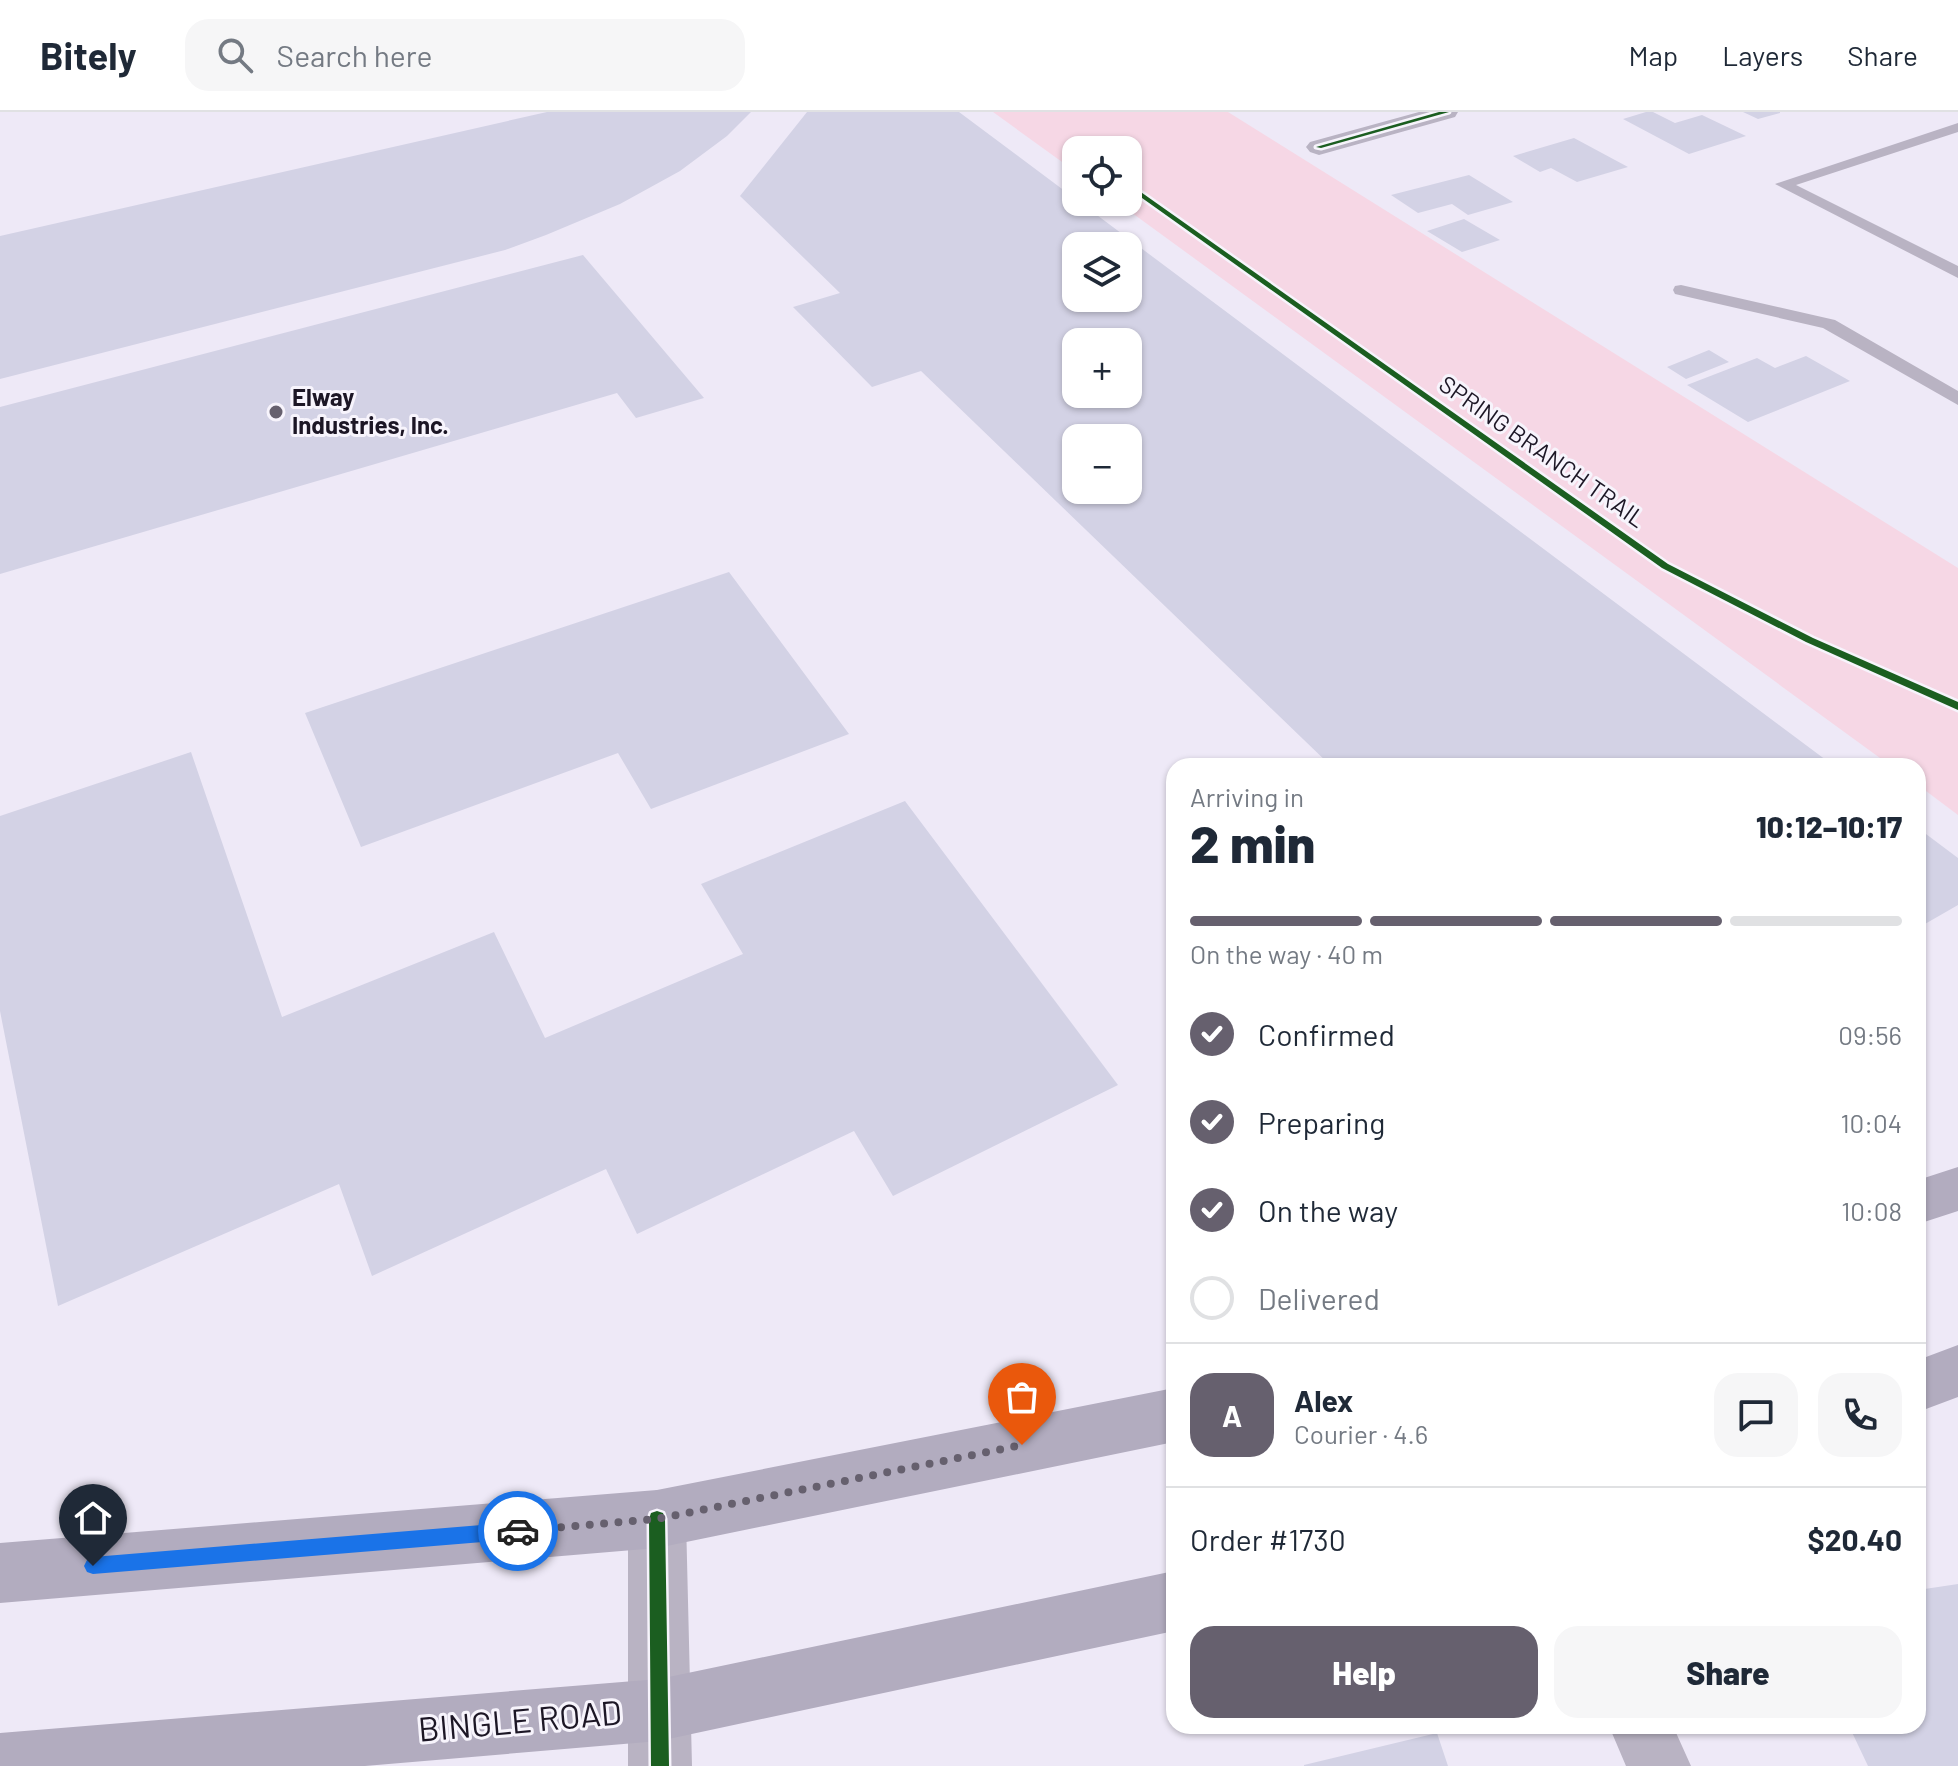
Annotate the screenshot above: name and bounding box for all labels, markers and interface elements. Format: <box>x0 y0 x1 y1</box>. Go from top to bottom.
search box <box>185 19 745 91</box>
text: Bitely <box>40 32 137 78</box>
icon: search <box>213 33 257 77</box>
text: Search here <box>277 37 433 73</box>
text: Map <box>1628 38 1678 72</box>
text: Layers <box>1722 38 1803 72</box>
text: Share <box>1847 38 1918 72</box>
map controls <box>1062 136 1142 504</box>
button: locate <box>1062 136 1142 216</box>
button: layers <box>1062 232 1142 312</box>
button: + <box>1062 328 1142 408</box>
street label: SPRING BRANCH TRAIL <box>1434 369 1652 533</box>
place label: Elway Industries, Inc. <box>292 382 449 439</box>
marker: Elway Industries, Inc. <box>267 403 285 421</box>
button: − <box>1062 424 1142 504</box>
text: Arriving in <box>1190 781 1304 812</box>
text: 10:12–10:17 <box>1756 808 1902 844</box>
text: 2 min <box>1190 811 1315 873</box>
text: On the way · 40 m <box>1190 938 1383 969</box>
icon: check <box>1190 1012 1234 1056</box>
text: Confirmed <box>1258 1016 1395 1052</box>
text: 09:56 <box>1838 1019 1902 1050</box>
icon: check <box>1190 1100 1234 1144</box>
text: Preparing <box>1258 1104 1385 1140</box>
text: 10:04 <box>1840 1107 1902 1138</box>
icon: check <box>1190 1188 1234 1232</box>
text: On the way <box>1258 1192 1398 1228</box>
text: 10:08 <box>1841 1195 1902 1226</box>
text: Delivered <box>1258 1280 1380 1316</box>
pin <box>988 1363 1056 1445</box>
button: chat <box>1714 1373 1798 1457</box>
button: phone <box>1818 1373 1902 1457</box>
icon: bag <box>1000 1375 1044 1419</box>
text: Alex <box>1294 1382 1353 1418</box>
text: A <box>1222 1397 1242 1433</box>
text: Courier · 4.6 <box>1294 1418 1428 1449</box>
pin <box>59 1484 127 1566</box>
courier <box>478 1491 558 1571</box>
icon: home <box>71 1496 115 1540</box>
icon: car <box>496 1509 540 1553</box>
text: Order #1730 <box>1190 1521 1346 1557</box>
text: $20.40 <box>1808 1521 1902 1557</box>
button: Help <box>1190 1626 1538 1718</box>
button: Share <box>1554 1626 1902 1718</box>
street label: BINGLE ROAD <box>416 1690 623 1749</box>

